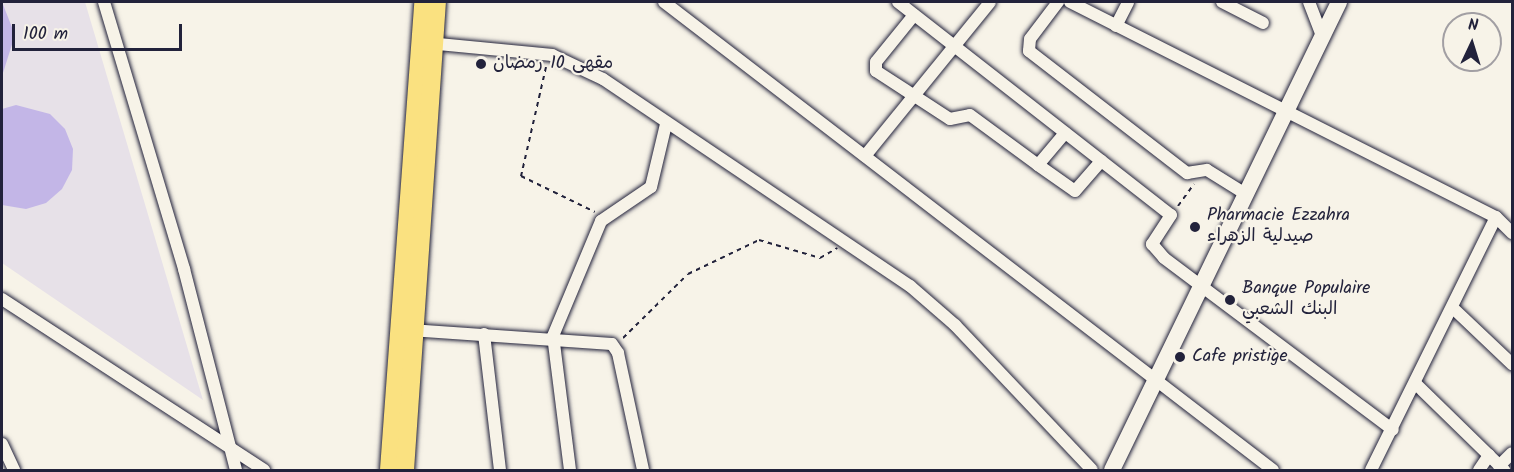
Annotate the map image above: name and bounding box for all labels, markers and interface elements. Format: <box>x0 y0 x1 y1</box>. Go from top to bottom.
scale bar <box>15 12 184 50</box>
north arrow <box>1442 12 1502 72</box>
text: N <box>1467 13 1479 38</box>
text: 100 m <box>23 20 68 49</box>
place label: مقهى 10 رمضان <box>493 53 613 75</box>
marker: مقهى 10 رمضان <box>474 57 488 71</box>
place label: Pharmacie Ezzahra صيدلية الزهراء <box>1207 206 1350 248</box>
marker: Pharmacie Ezzahra صيدلية الزهراء <box>1188 220 1202 234</box>
place label: Banque Populaire البنك الشعبي <box>1242 279 1370 322</box>
marker: Banque Populaire البنك الشعبي <box>1223 293 1237 307</box>
place label: Cafe pristige <box>1192 346 1288 368</box>
marker: Cafe pristige <box>1173 350 1187 364</box>

